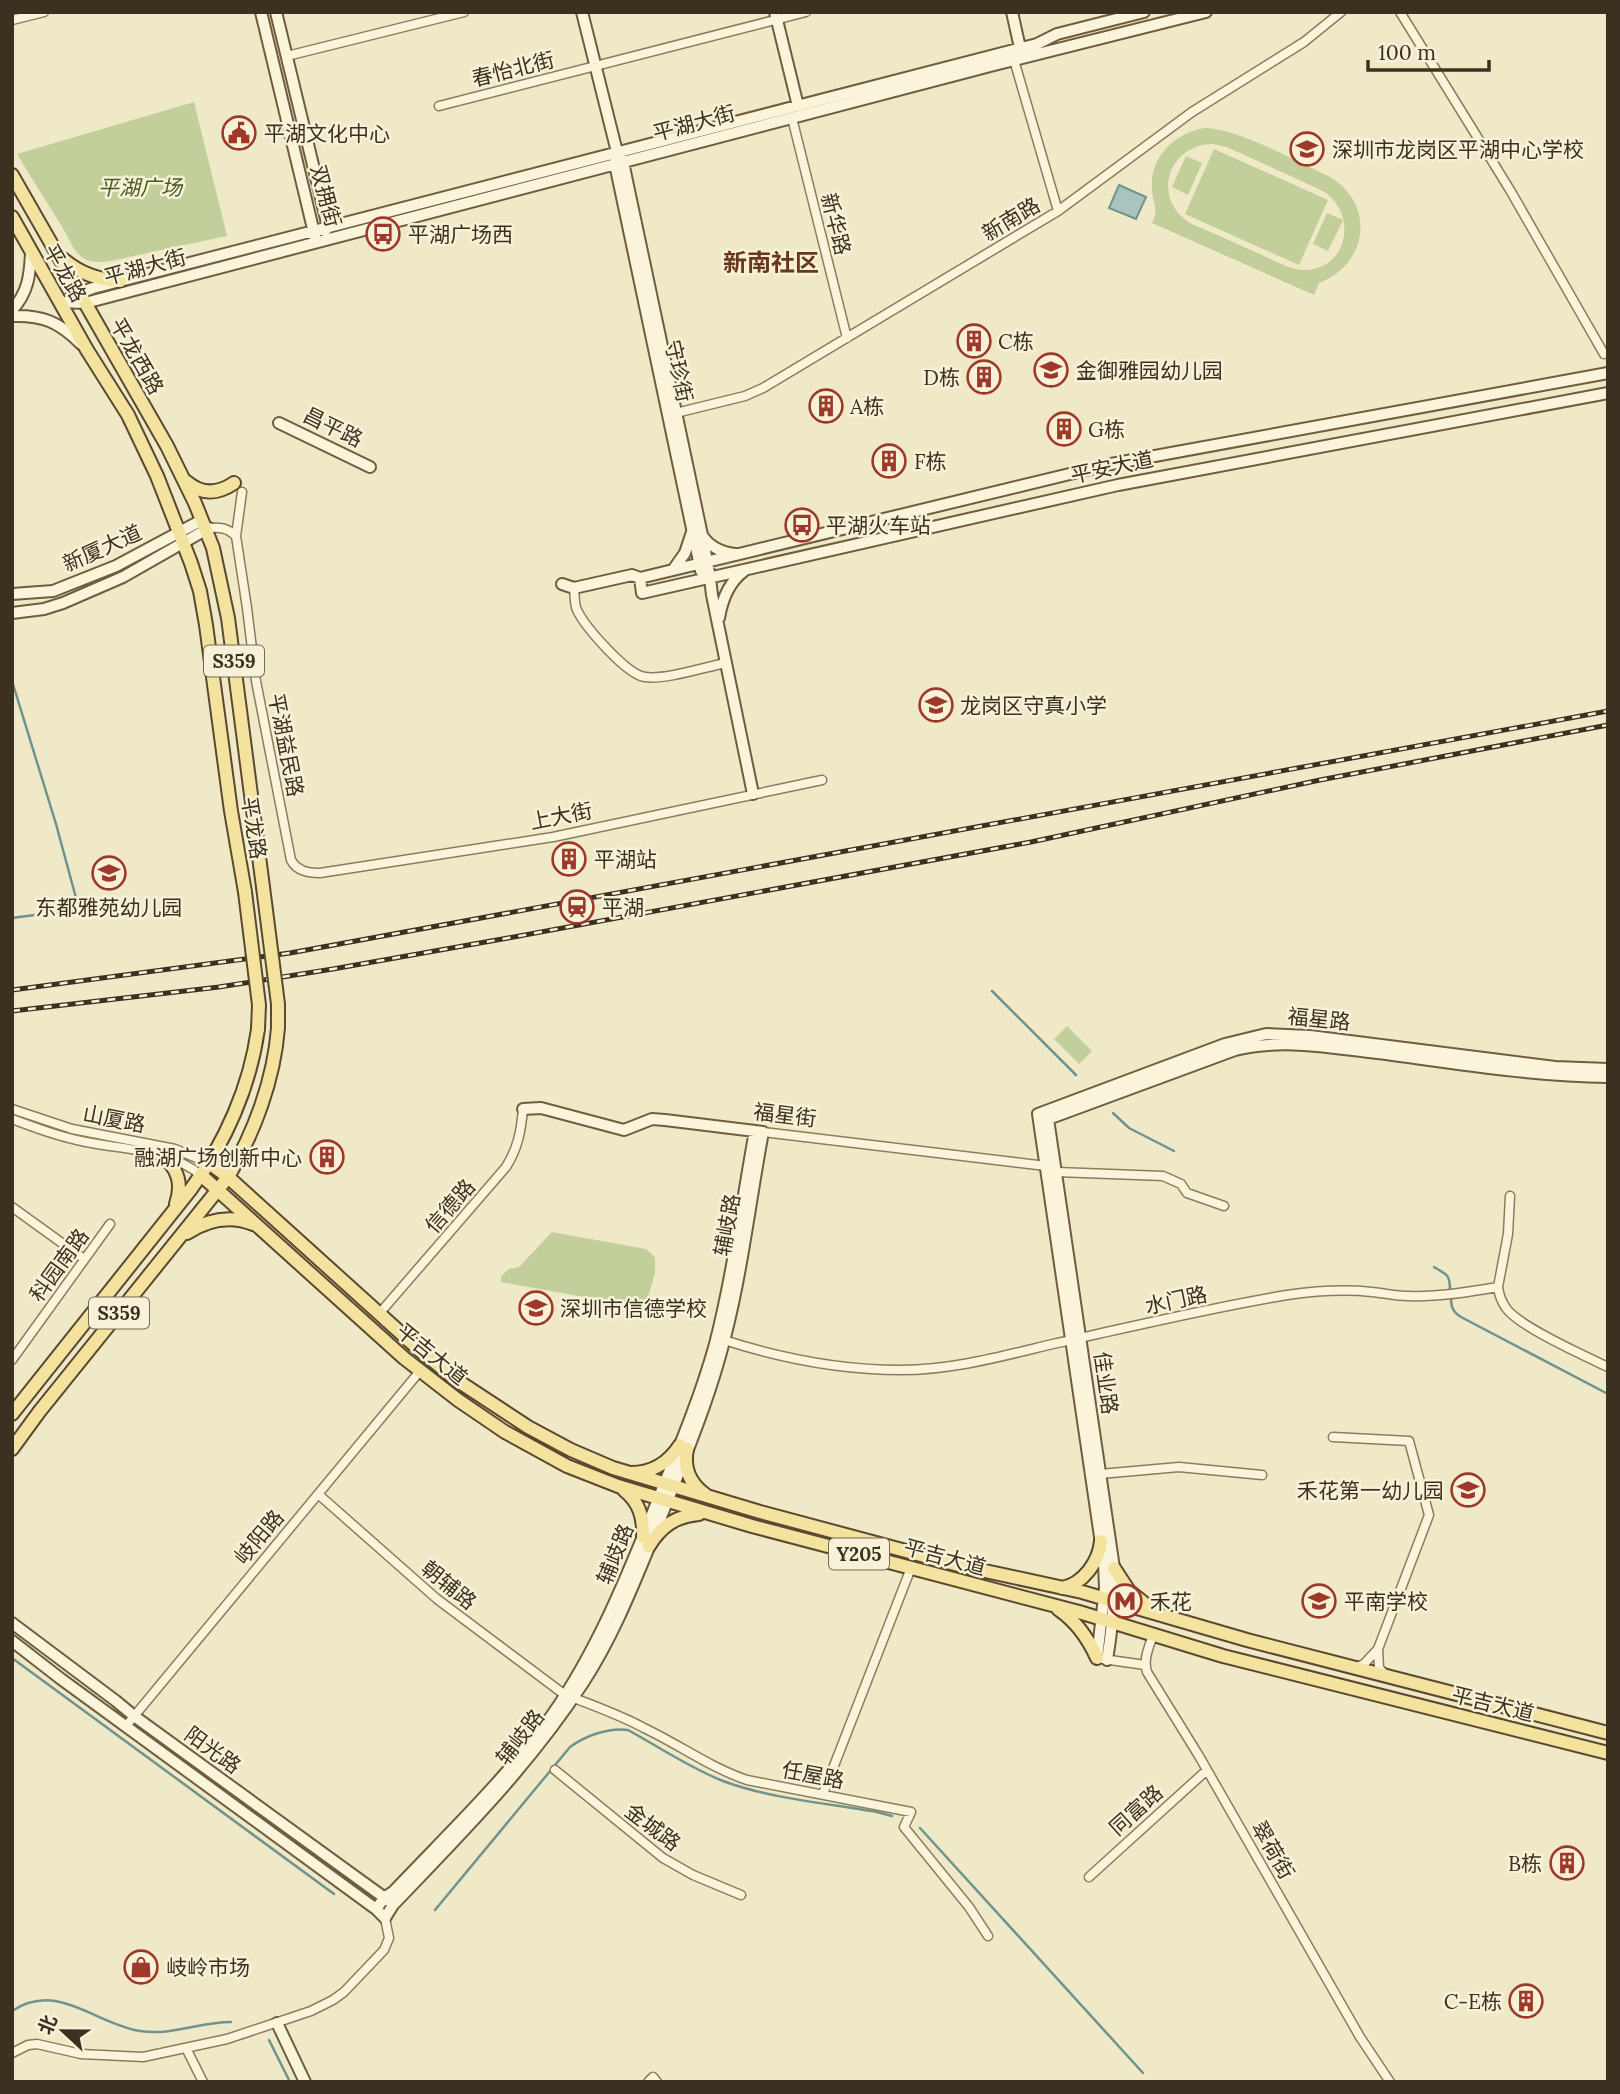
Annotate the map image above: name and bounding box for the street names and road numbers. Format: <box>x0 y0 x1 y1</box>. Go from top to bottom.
street label: 春怡北街 <box>469 46 557 92</box>
street label: 平湖大街 <box>650 99 738 147</box>
street label: 双拥街 <box>305 162 347 230</box>
street label: 新华路 <box>815 190 857 258</box>
street label: 新南路 <box>977 191 1045 247</box>
street label: 平龙路 <box>38 239 92 307</box>
street label: 平湖大街 <box>101 243 189 291</box>
street label: 平龙西路 <box>104 313 170 399</box>
street label: 守珍街 <box>659 337 699 405</box>
street label: 昌平路 <box>299 401 367 453</box>
street label: 平安大道 <box>1068 445 1156 489</box>
street label: 新厦大道 <box>58 519 146 577</box>
road number: S359 <box>204 646 264 676</box>
street label: 平湖益民路 <box>263 691 309 799</box>
street label: 平龙路 <box>236 795 272 861</box>
street label: 上大街 <box>528 797 594 835</box>
street label: 福星路 <box>1286 1002 1352 1036</box>
street label: 福星街 <box>752 1098 818 1132</box>
street label: 山厦路 <box>81 1100 147 1138</box>
street label: 信德路 <box>419 1173 481 1239</box>
street label: 辅岐路 <box>708 1192 746 1258</box>
street label: 科园南路 <box>23 1223 95 1307</box>
street label: 水门路 <box>1142 1280 1210 1320</box>
road number: S359 <box>89 1298 149 1329</box>
street label: 平吉大道 <box>391 1317 473 1391</box>
street label: 佳业路 <box>1088 1350 1124 1416</box>
street label: 岐阳路 <box>228 1504 290 1570</box>
street label: 辅歧路 <box>591 1520 639 1588</box>
street label: 平吉大道 <box>901 1533 989 1581</box>
road number: Y205 <box>829 1538 889 1570</box>
street label: 朝辅路 <box>416 1555 482 1615</box>
street label: 平吉大道 <box>1449 1681 1537 1727</box>
street label: 辅岐路 <box>490 1704 550 1770</box>
street label: 阳光路 <box>180 1721 246 1779</box>
street label: 任屋路 <box>780 1756 846 1794</box>
street label: 同富路 <box>1104 1779 1168 1841</box>
street label: 金城路 <box>620 1797 686 1857</box>
street label: 翠荷街 <box>1246 1816 1300 1884</box>

